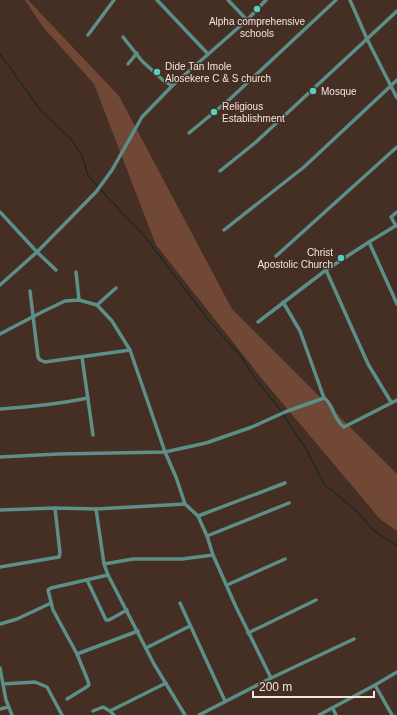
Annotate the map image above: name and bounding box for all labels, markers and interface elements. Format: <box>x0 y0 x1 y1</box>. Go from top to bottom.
marker: Alpha comprehensive schools <box>252 4 262 14</box>
place label: Alpha comprehensive schools <box>209 16 306 39</box>
place label: Dide Tan Imole Alosekere C & S church <box>165 61 271 84</box>
marker: Dide Tan Imole Alosekere C & S church <box>152 67 162 77</box>
marker: Mosque <box>308 86 318 96</box>
place label: Mosque <box>321 86 357 97</box>
place label: Religious Establishment <box>222 101 285 124</box>
marker: Religious Establishment <box>209 107 219 117</box>
place label: Christ Apostolic Church <box>257 247 333 270</box>
marker: Christ Apostolic Church <box>336 253 346 263</box>
scale bar <box>253 673 374 699</box>
text: 200 m <box>259 680 292 694</box>

